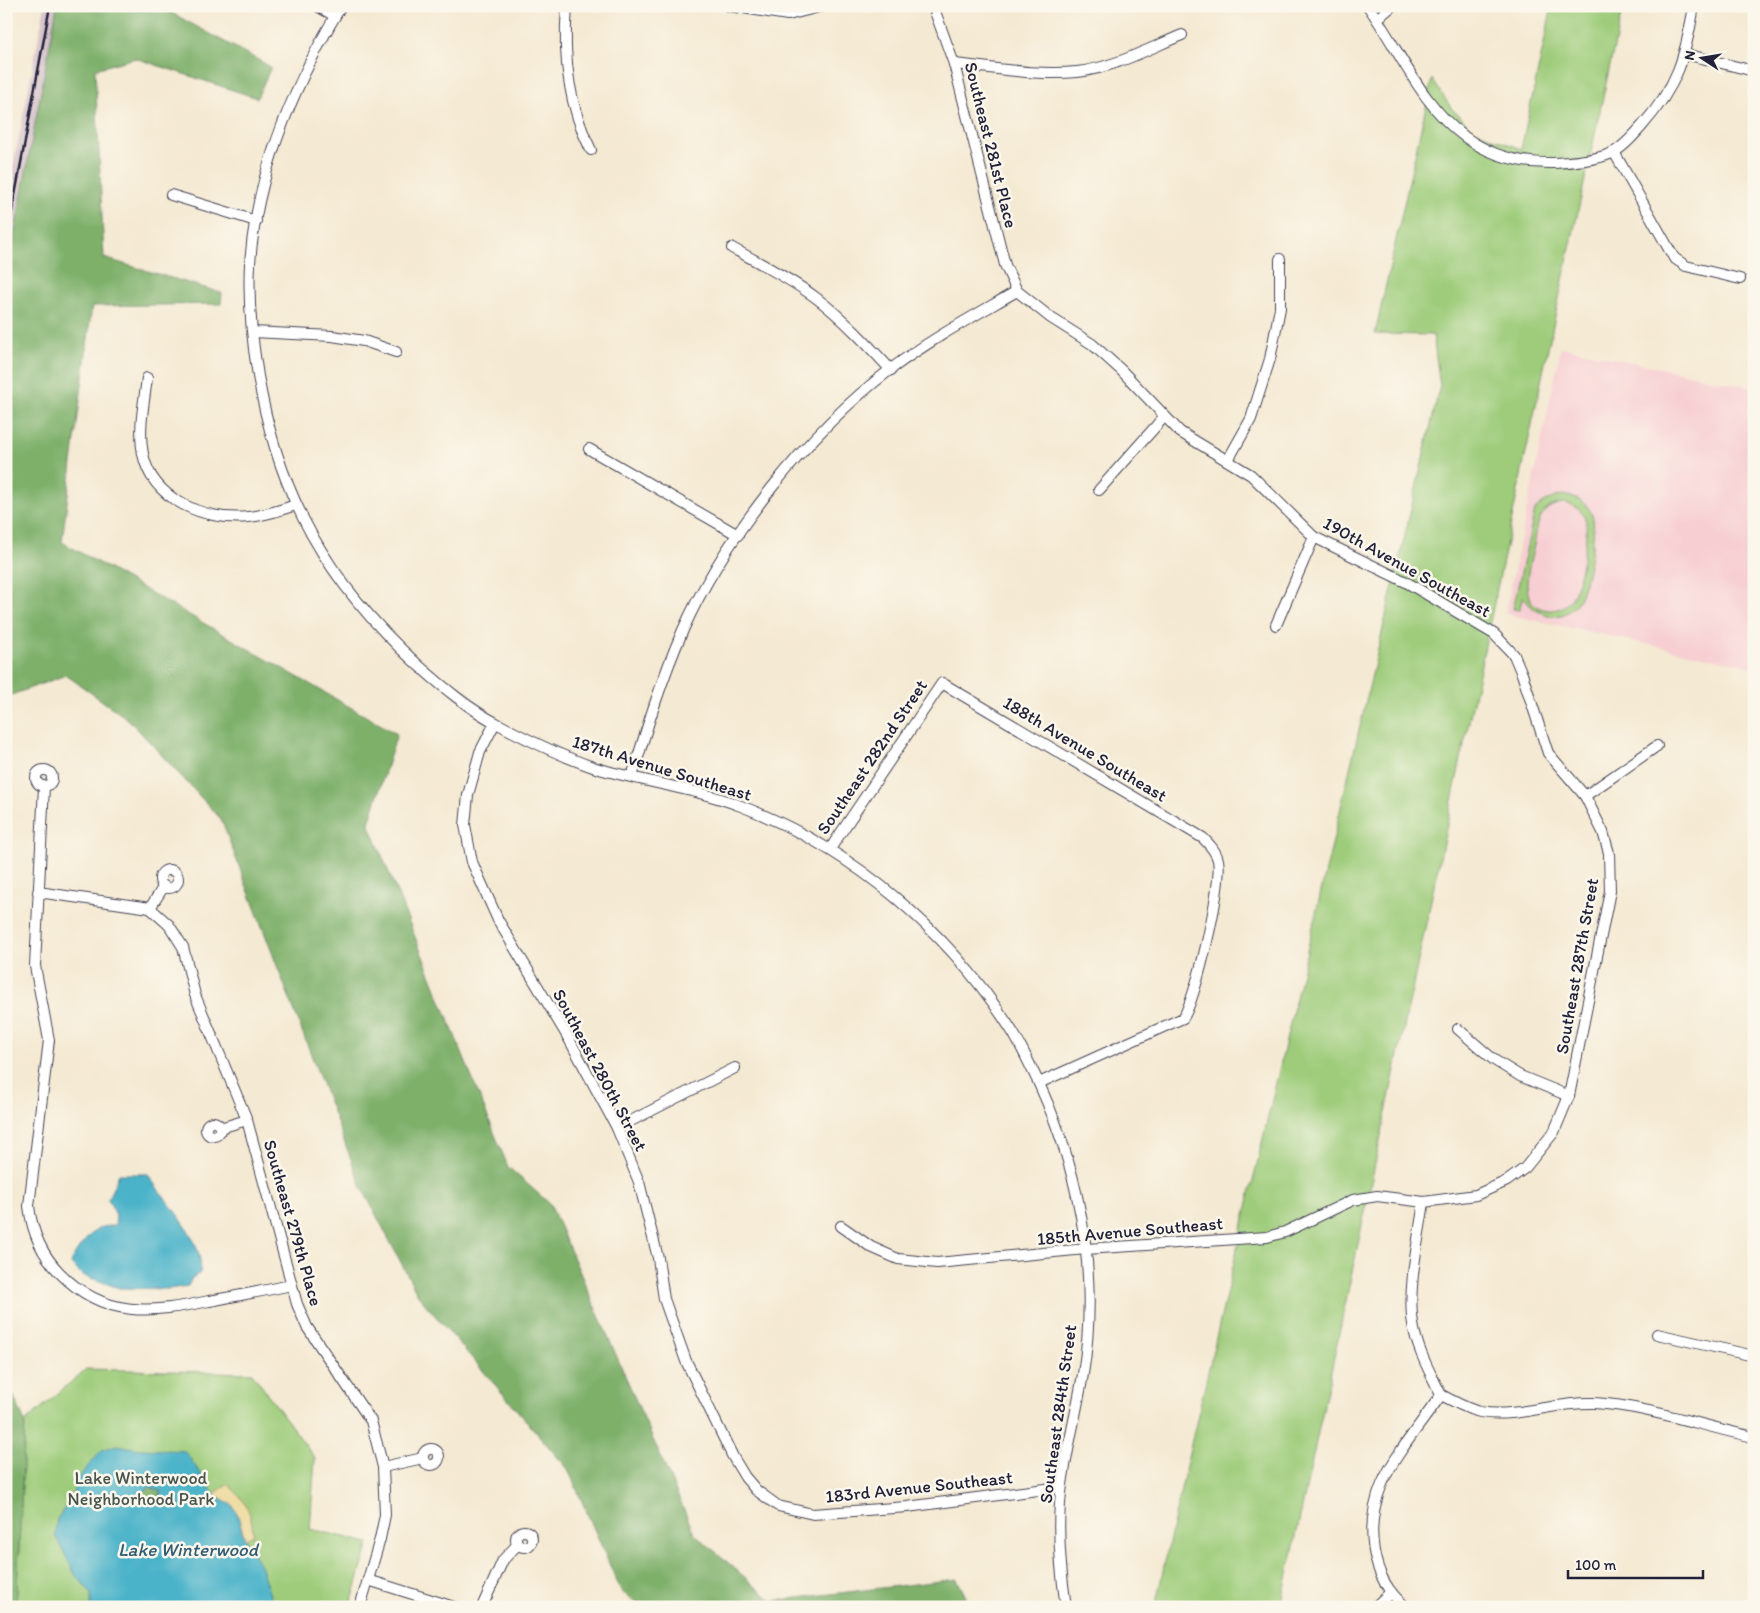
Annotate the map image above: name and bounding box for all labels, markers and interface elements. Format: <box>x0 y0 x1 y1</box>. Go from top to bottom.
north arrow <box>1678 32 1728 82</box>
text: N <box>1680 49 1699 62</box>
street label: Southeast 281st Place <box>960 60 1022 230</box>
street label: 190th Avenue Southeast <box>1319 512 1495 622</box>
street label: Southeast 282nd Street <box>812 675 932 839</box>
street label: 188th Avenue Southeast <box>999 691 1171 807</box>
street label: 187th Avenue Southeast <box>570 730 755 806</box>
street label: Southeast 287th Street <box>1551 876 1603 1056</box>
street label: Southeast 280th Street <box>548 985 652 1155</box>
street label: Southeast 279th Place <box>259 1137 327 1309</box>
street label: 185th Avenue Southeast <box>1036 1212 1224 1250</box>
street label: Southeast 284th Street <box>1035 1323 1081 1505</box>
street label: 183rd Avenue Southeast <box>824 1466 1014 1508</box>
park label: Lake Winterwood Neighborhood Park <box>68 1467 214 1510</box>
water label: Lake Winterwood <box>118 1538 260 1561</box>
scale bar <box>1568 1548 1702 1580</box>
text: 100 m <box>1575 1556 1617 1574</box>

